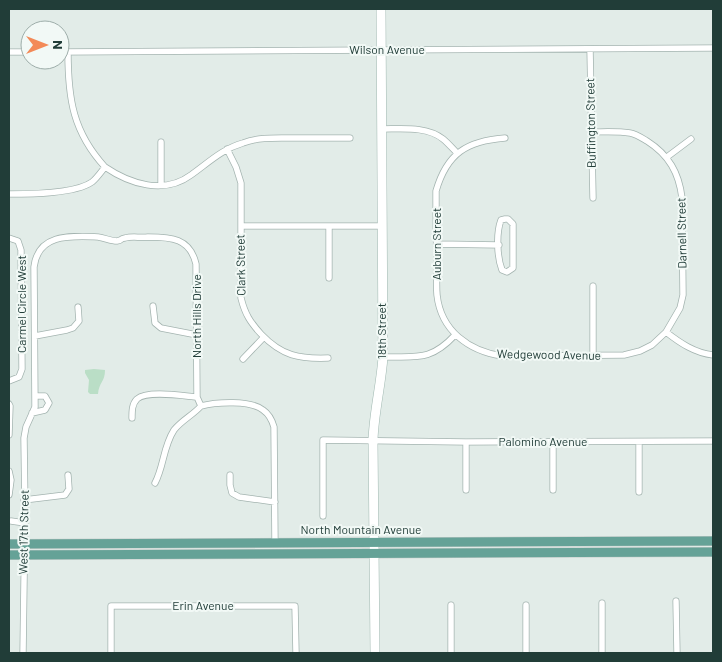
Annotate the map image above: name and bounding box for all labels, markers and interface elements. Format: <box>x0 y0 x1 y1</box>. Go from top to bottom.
north arrow <box>20 20 70 70</box>
text: N <box>50 40 67 50</box>
street label: Wilson Avenue <box>349 42 425 56</box>
street label: Buffington Street <box>582 78 598 168</box>
street label: Darnell Street <box>673 197 689 269</box>
street label: Auburn Street <box>429 208 443 280</box>
street label: Clark Street <box>232 234 248 296</box>
street label: Carmel Circle West <box>14 255 28 353</box>
street label: North Hills Drive <box>189 274 203 358</box>
street label: 18th Street <box>374 303 388 359</box>
street label: Wedgewood Avenue <box>497 346 601 362</box>
street label: Palomino Avenue <box>499 434 587 448</box>
street label: West 17th Street <box>15 490 31 574</box>
street label: North Mountain Avenue <box>300 522 422 536</box>
street label: Erin Avenue <box>172 598 234 612</box>

